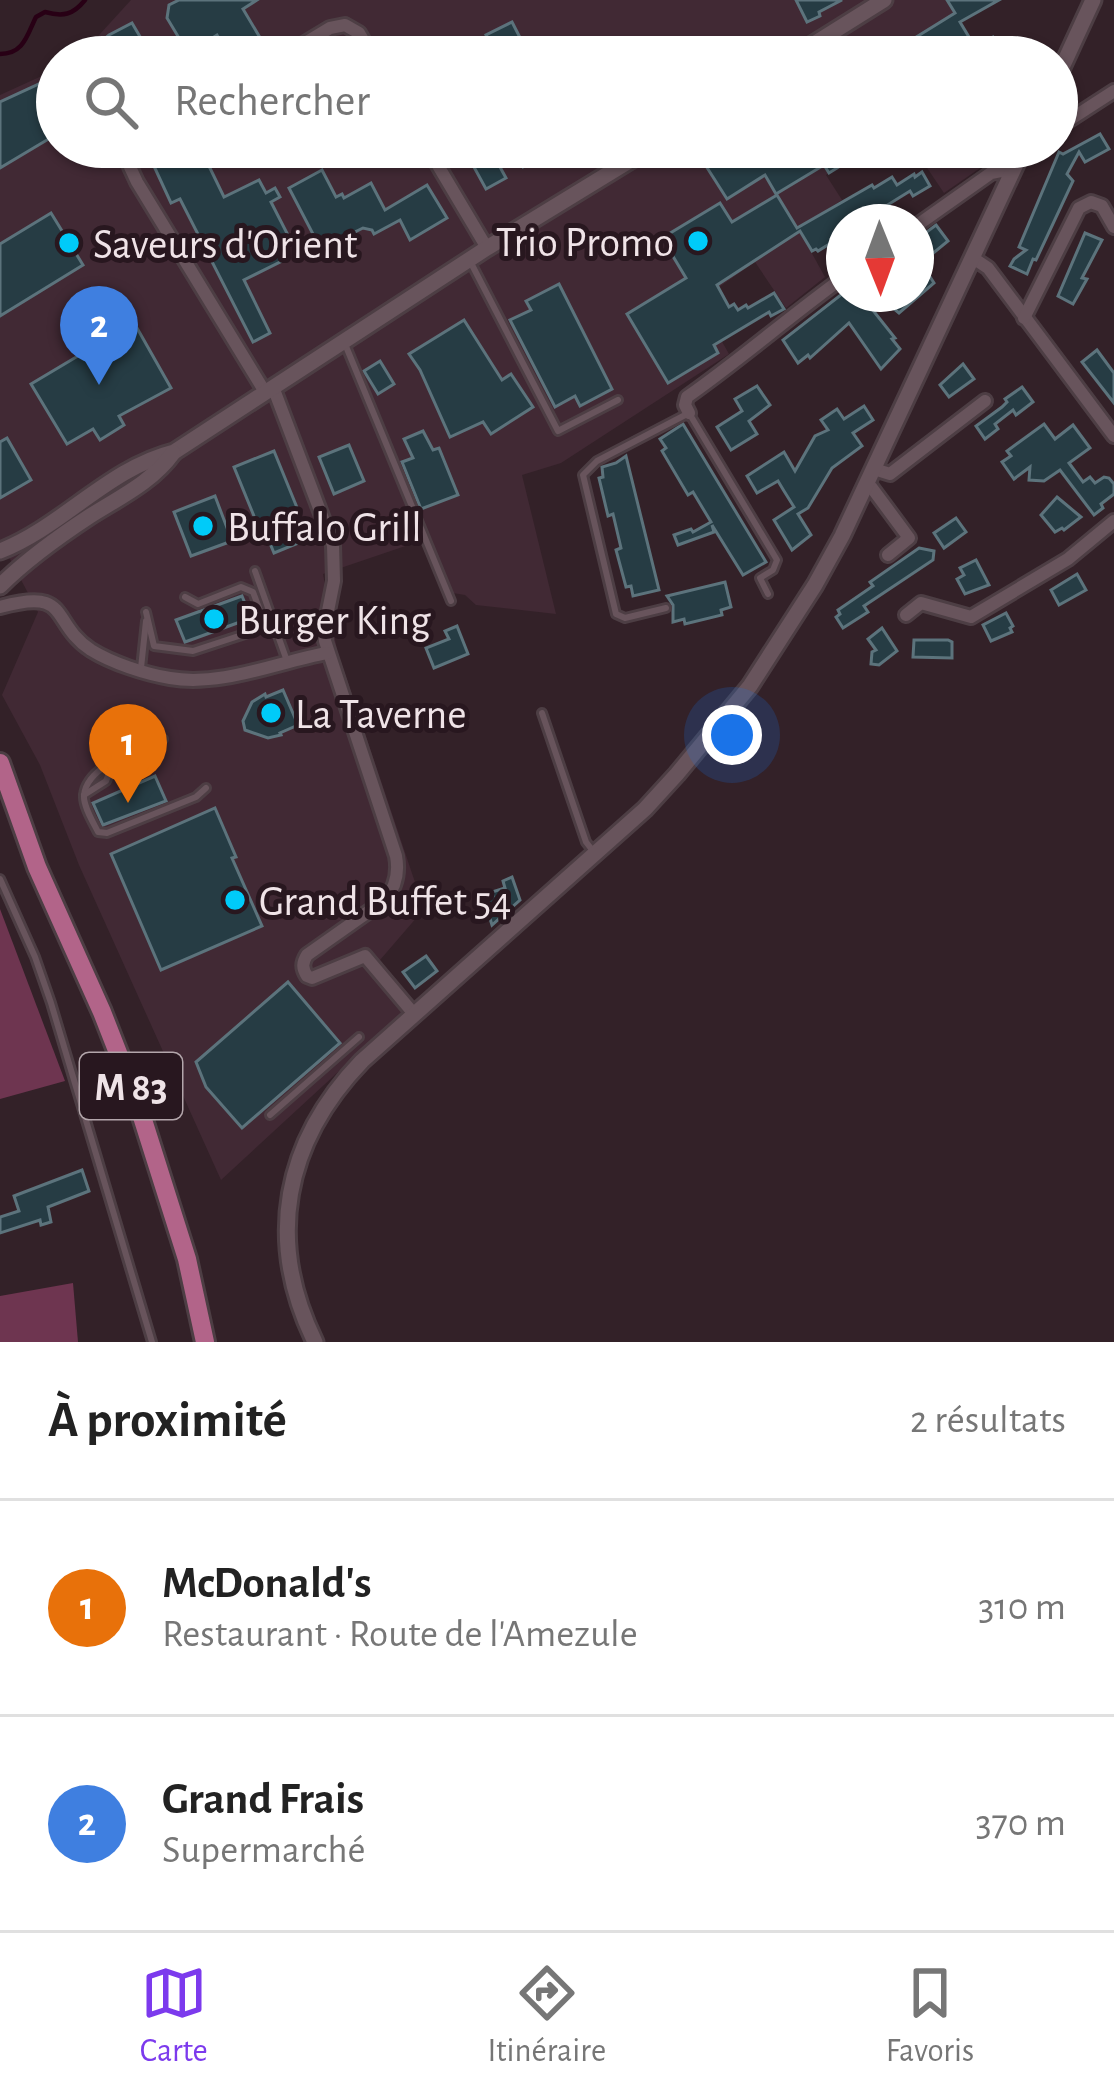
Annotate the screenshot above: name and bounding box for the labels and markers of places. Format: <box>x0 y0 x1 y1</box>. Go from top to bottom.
place label: Trio Promo <box>496 222 674 264</box>
place label: Saveurs d'Orient <box>93 224 357 266</box>
marker: Trio Promo <box>685 228 711 254</box>
marker: Saveurs d'Orient <box>56 230 82 256</box>
pin: 2 <box>60 286 138 385</box>
place label: Buffalo Grill <box>227 507 422 549</box>
marker: Buffalo Grill <box>190 513 216 539</box>
place label: Burger King <box>238 600 431 642</box>
marker: Burger King <box>201 606 227 632</box>
place label: La Taverne <box>295 694 467 736</box>
marker: La Taverne <box>258 700 284 726</box>
pin: 1 <box>89 704 167 803</box>
place label: Grand Buffet 54 <box>259 881 512 923</box>
marker: Grand Buffet 54 <box>222 887 248 913</box>

